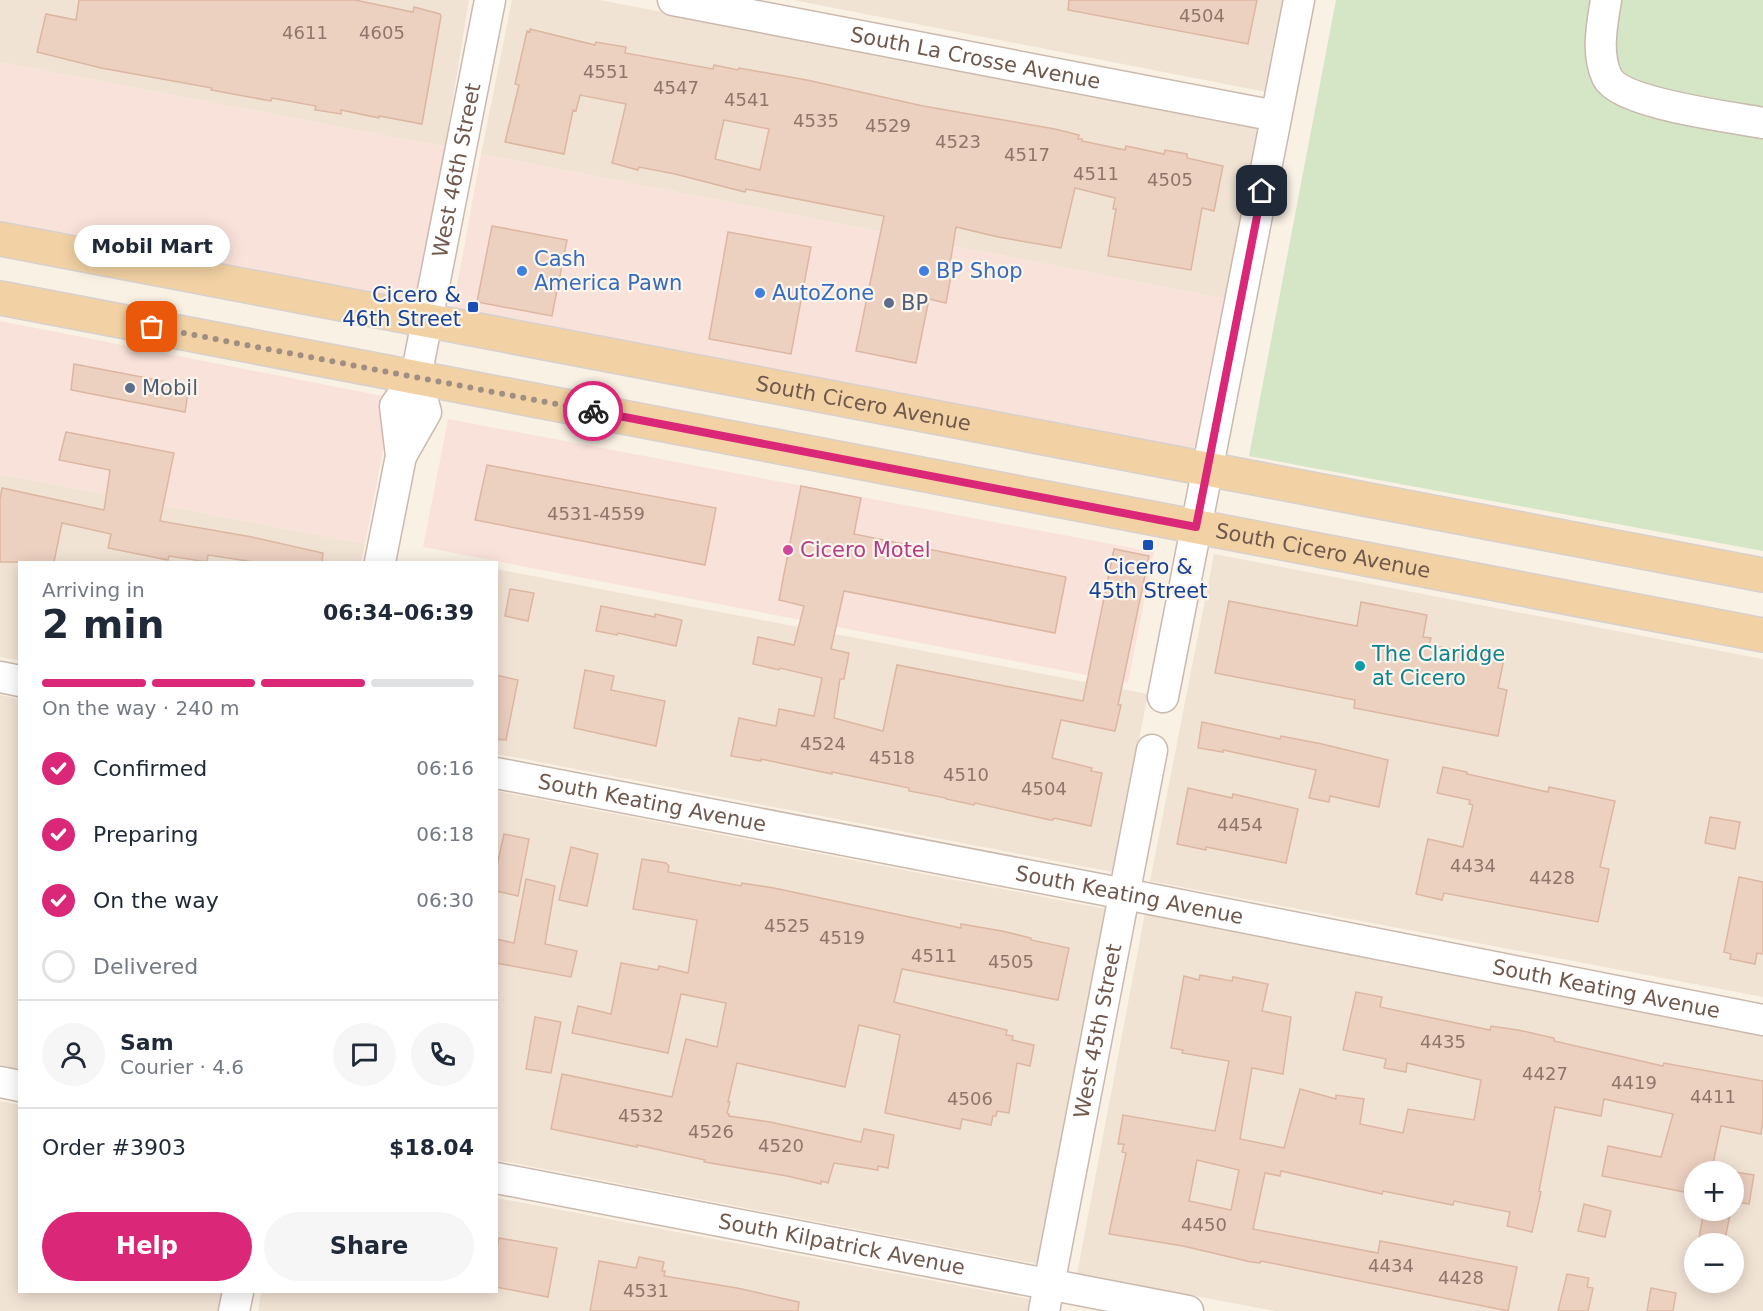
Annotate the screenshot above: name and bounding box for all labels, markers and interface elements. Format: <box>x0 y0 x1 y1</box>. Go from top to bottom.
house number: 4504 <box>1179 5 1225 26</box>
house number: 4611 <box>282 22 328 43</box>
house number: 4605 <box>359 22 405 43</box>
street label: South La Crosse Avenue <box>848 22 1103 94</box>
house number: 4551 <box>583 61 629 82</box>
house number: 4547 <box>653 77 699 98</box>
street label: West 46th Street <box>428 81 485 259</box>
house number: 4541 <box>724 89 770 110</box>
house number: 4535 <box>793 110 839 131</box>
house number: 4529 <box>865 115 911 136</box>
house number: 4523 <box>935 131 981 152</box>
house number: 4517 <box>1004 144 1050 165</box>
house number: 4511 <box>1073 163 1119 184</box>
pin <box>1236 165 1287 216</box>
house number: 4505 <box>1147 169 1193 190</box>
icon: home <box>1245 174 1278 207</box>
callout: Mobil Mart <box>74 225 230 267</box>
text: Mobil Mart <box>91 234 213 258</box>
place label: Cash America Pawn <box>534 247 682 295</box>
place label: BP Shop <box>936 259 1023 283</box>
marker: Cash America Pawn <box>515 264 529 278</box>
marker: BP Shop <box>917 264 931 278</box>
place label: AutoZone <box>772 281 874 305</box>
place label: Cicero & 46th Street <box>342 283 461 331</box>
marker: AutoZone <box>753 286 767 300</box>
place label: BP <box>901 291 928 315</box>
marker: BP <box>882 296 896 310</box>
marker: Cicero & 46th Street <box>466 300 480 314</box>
pin <box>126 301 177 352</box>
icon: bag <box>135 310 168 343</box>
street label: South Cicero Avenue <box>754 371 973 436</box>
place label: Mobil <box>142 376 198 400</box>
marker: Mobil <box>123 381 137 395</box>
courier <box>563 381 623 441</box>
icon: bike <box>577 395 610 428</box>
house number: 4531-4559 <box>547 503 645 524</box>
street label: South Cicero Avenue <box>1213 519 1433 583</box>
place label: Cicero Motel <box>800 538 931 562</box>
marker: Cicero & 45th Street <box>1141 538 1155 552</box>
marker: Cicero Motel <box>781 543 795 557</box>
place label: Cicero & 45th Street <box>1089 555 1207 603</box>
text: Arriving in <box>42 578 145 602</box>
text: 06:34–06:39 <box>323 600 474 625</box>
text: 2 min <box>42 602 164 647</box>
place label: The Claridge at Cicero <box>1371 642 1505 690</box>
marker: The Claridge at Cicero <box>1353 659 1367 673</box>
text: On the way · 240 m <box>42 696 240 720</box>
house number: 4524 <box>800 733 846 754</box>
house number: 4518 <box>869 747 915 768</box>
icon: check <box>42 752 75 785</box>
text: Confirmed <box>93 756 207 781</box>
text: 06:16 <box>416 756 474 780</box>
house number: 4510 <box>943 764 989 785</box>
street label: South Keating Avenue <box>536 769 768 837</box>
house number: 4504 <box>1021 778 1067 799</box>
house number: 4454 <box>1217 814 1263 835</box>
icon: check <box>42 818 75 851</box>
text: Preparing <box>93 822 199 847</box>
text: 06:18 <box>416 822 474 846</box>
house number: 4434 <box>1450 855 1496 876</box>
street label: South Keating Avenue <box>1013 861 1245 929</box>
house number: 4428 <box>1529 867 1575 888</box>
icon: check <box>42 884 75 917</box>
text: On the way <box>93 888 219 913</box>
text: 06:30 <box>416 888 474 912</box>
house number: 4525 <box>764 915 810 936</box>
house number: 4519 <box>819 927 865 948</box>
street label: West 45th Street <box>1069 942 1126 1120</box>
house number: 4511 <box>911 945 957 966</box>
house number: 4505 <box>988 951 1034 972</box>
text: Delivered <box>93 954 198 979</box>
street label: South Keating Avenue <box>1490 955 1722 1023</box>
button: person <box>42 1023 105 1086</box>
button: chat <box>333 1023 396 1086</box>
button: phone <box>411 1023 474 1086</box>
text: Sam <box>120 1030 174 1055</box>
house number: 4435 <box>1420 1031 1466 1052</box>
text: Courier · 4.6 <box>120 1055 244 1079</box>
house number: 4427 <box>1522 1063 1568 1084</box>
house number: 4419 <box>1611 1072 1657 1093</box>
house number: 4411 <box>1690 1086 1736 1107</box>
house number: 4506 <box>947 1088 993 1109</box>
house number: 4532 <box>618 1105 664 1126</box>
house number: 4526 <box>688 1121 734 1142</box>
text: Order #3903 <box>42 1135 186 1160</box>
text: $18.04 <box>389 1135 474 1160</box>
house number: 4520 <box>758 1135 804 1156</box>
map controls <box>1684 1161 1744 1293</box>
button: + <box>1684 1161 1744 1221</box>
street label: South Kilpatrick Avenue <box>716 1209 967 1280</box>
button: Help <box>42 1212 252 1281</box>
button: Share <box>264 1212 474 1281</box>
house number: 4450 <box>1181 1214 1227 1235</box>
button: − <box>1684 1233 1744 1293</box>
house number: 4434 <box>1368 1255 1414 1276</box>
house number: 4428 <box>1438 1267 1484 1288</box>
house number: 4531 <box>623 1280 669 1301</box>

